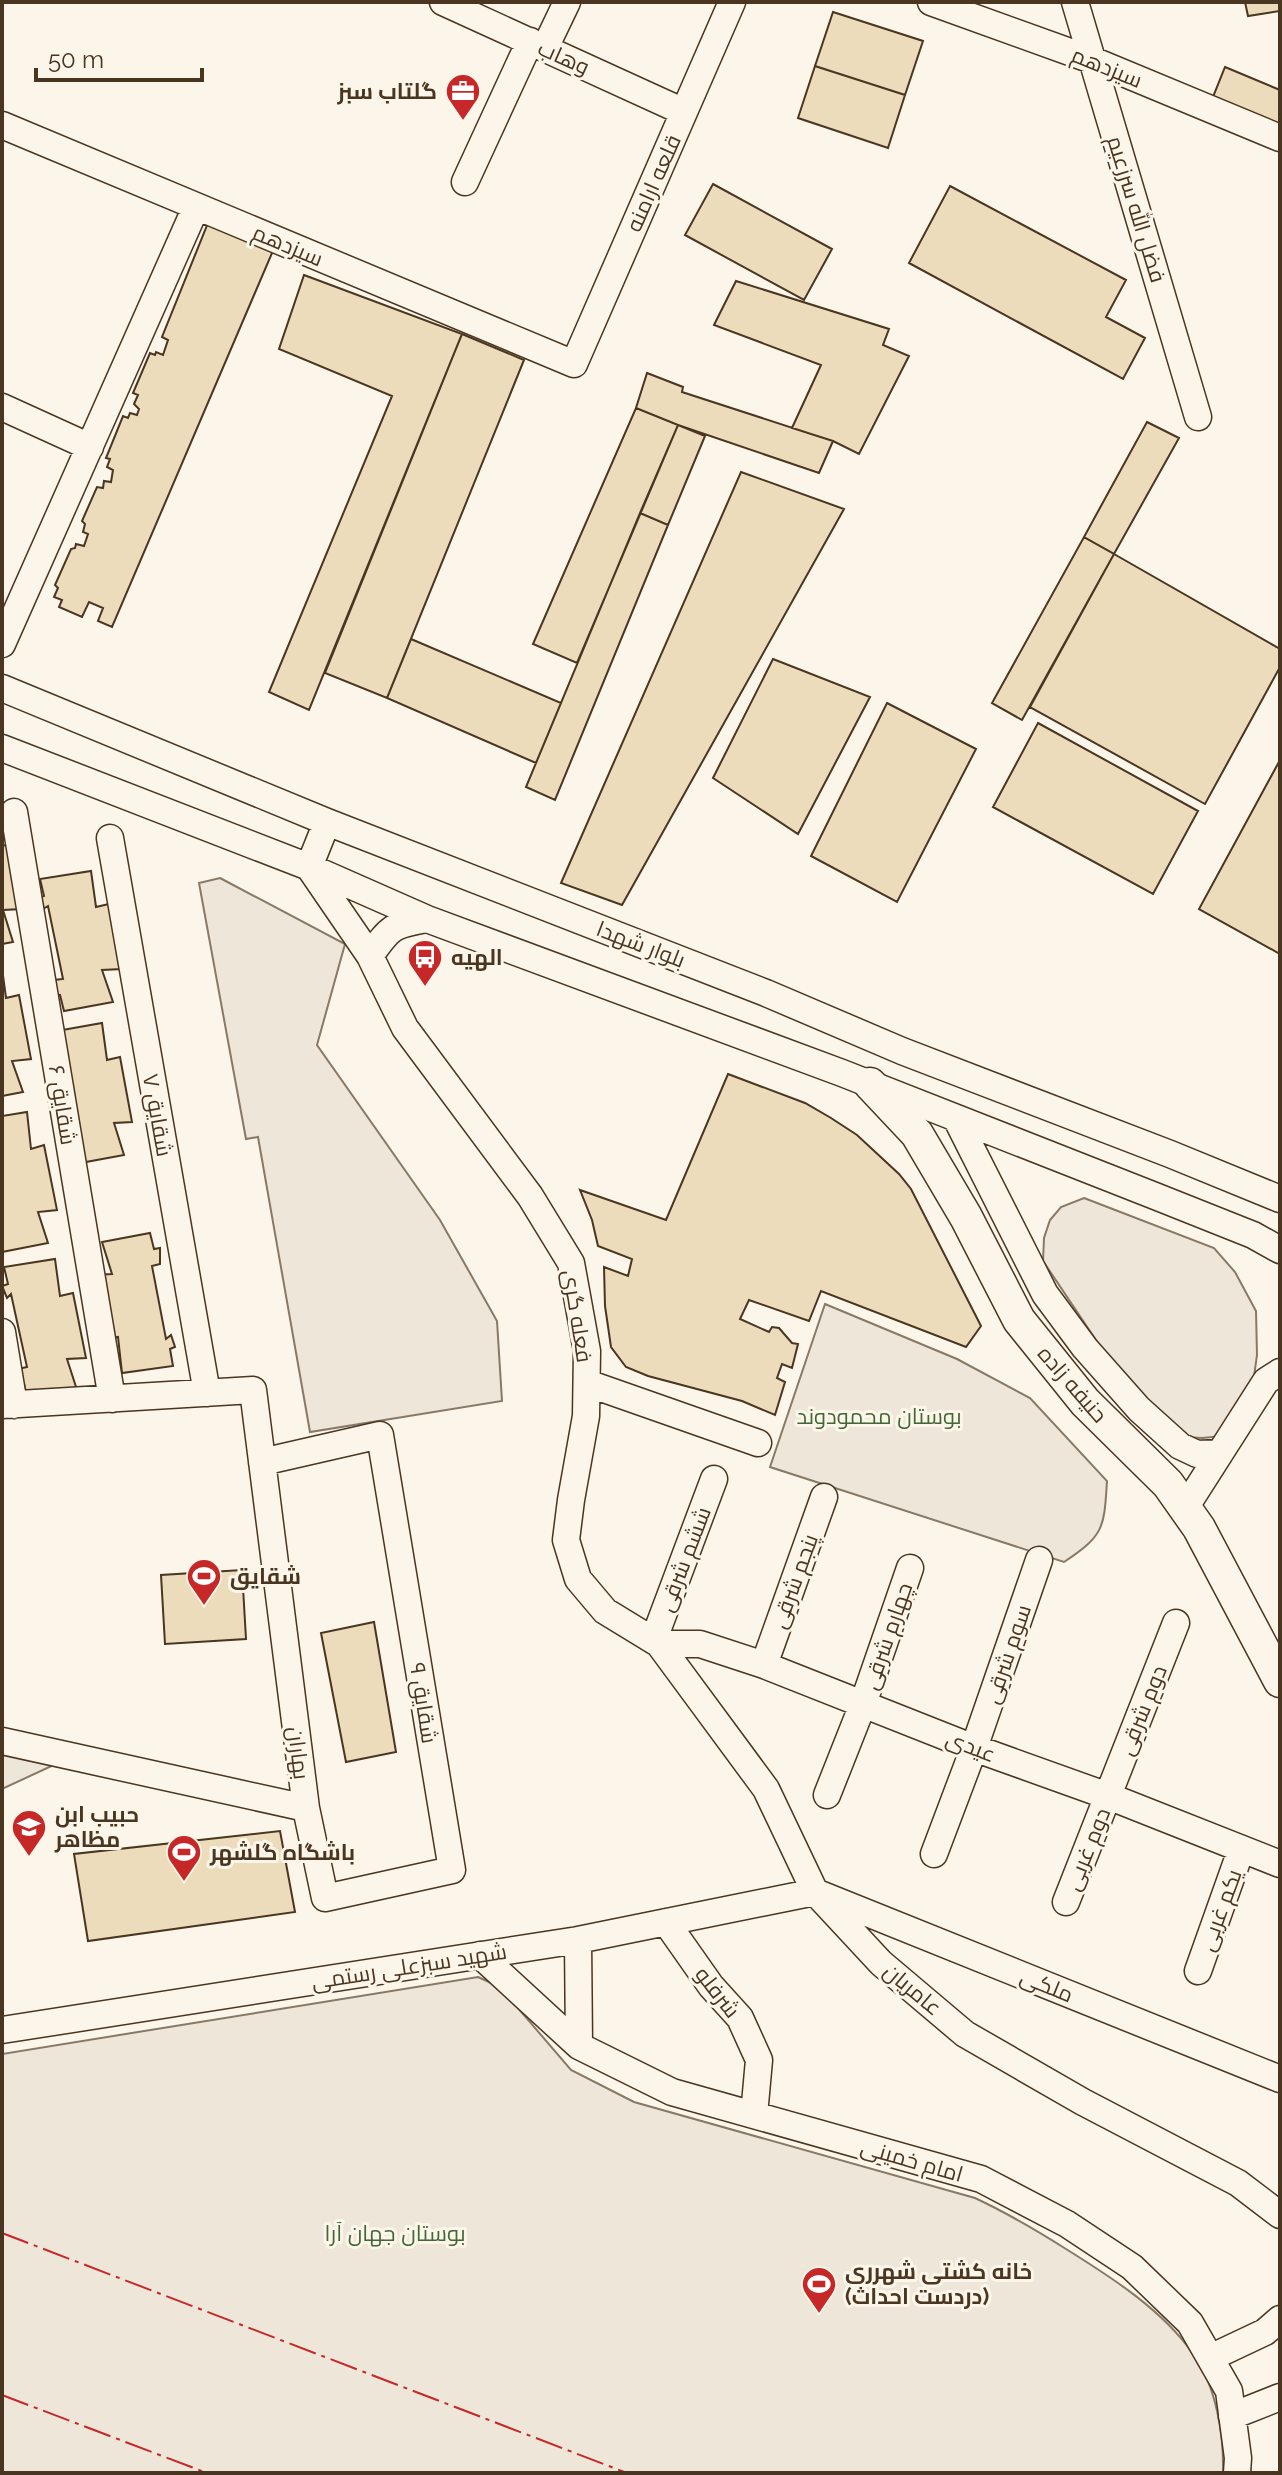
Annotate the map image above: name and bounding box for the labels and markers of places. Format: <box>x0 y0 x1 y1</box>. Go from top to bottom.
office icon: گلتاب سبز <box>444 72 482 122</box>
place label: گلتاب سبز <box>336 78 437 105</box>
bus stop icon: الهیه <box>406 938 444 988</box>
place label: الهیه <box>451 944 503 971</box>
sports icon: شقایق <box>185 1557 223 1607</box>
place label: شقایق <box>230 1563 301 1590</box>
place label: حبیب ابن مظاهر <box>54 1801 139 1853</box>
school or university icon: حبیب ابن مظاهر <box>10 1808 48 1858</box>
sports icon: باشگاه گلشهر <box>165 1833 203 1883</box>
place label: باشگاه گلشهر <box>209 1839 355 1866</box>
place label: خانه کشتی شهرری (دردست احداث) <box>845 2258 1032 2309</box>
sports icon: خانه کشتی شهرری (دردست احداث) <box>800 2265 838 2315</box>

